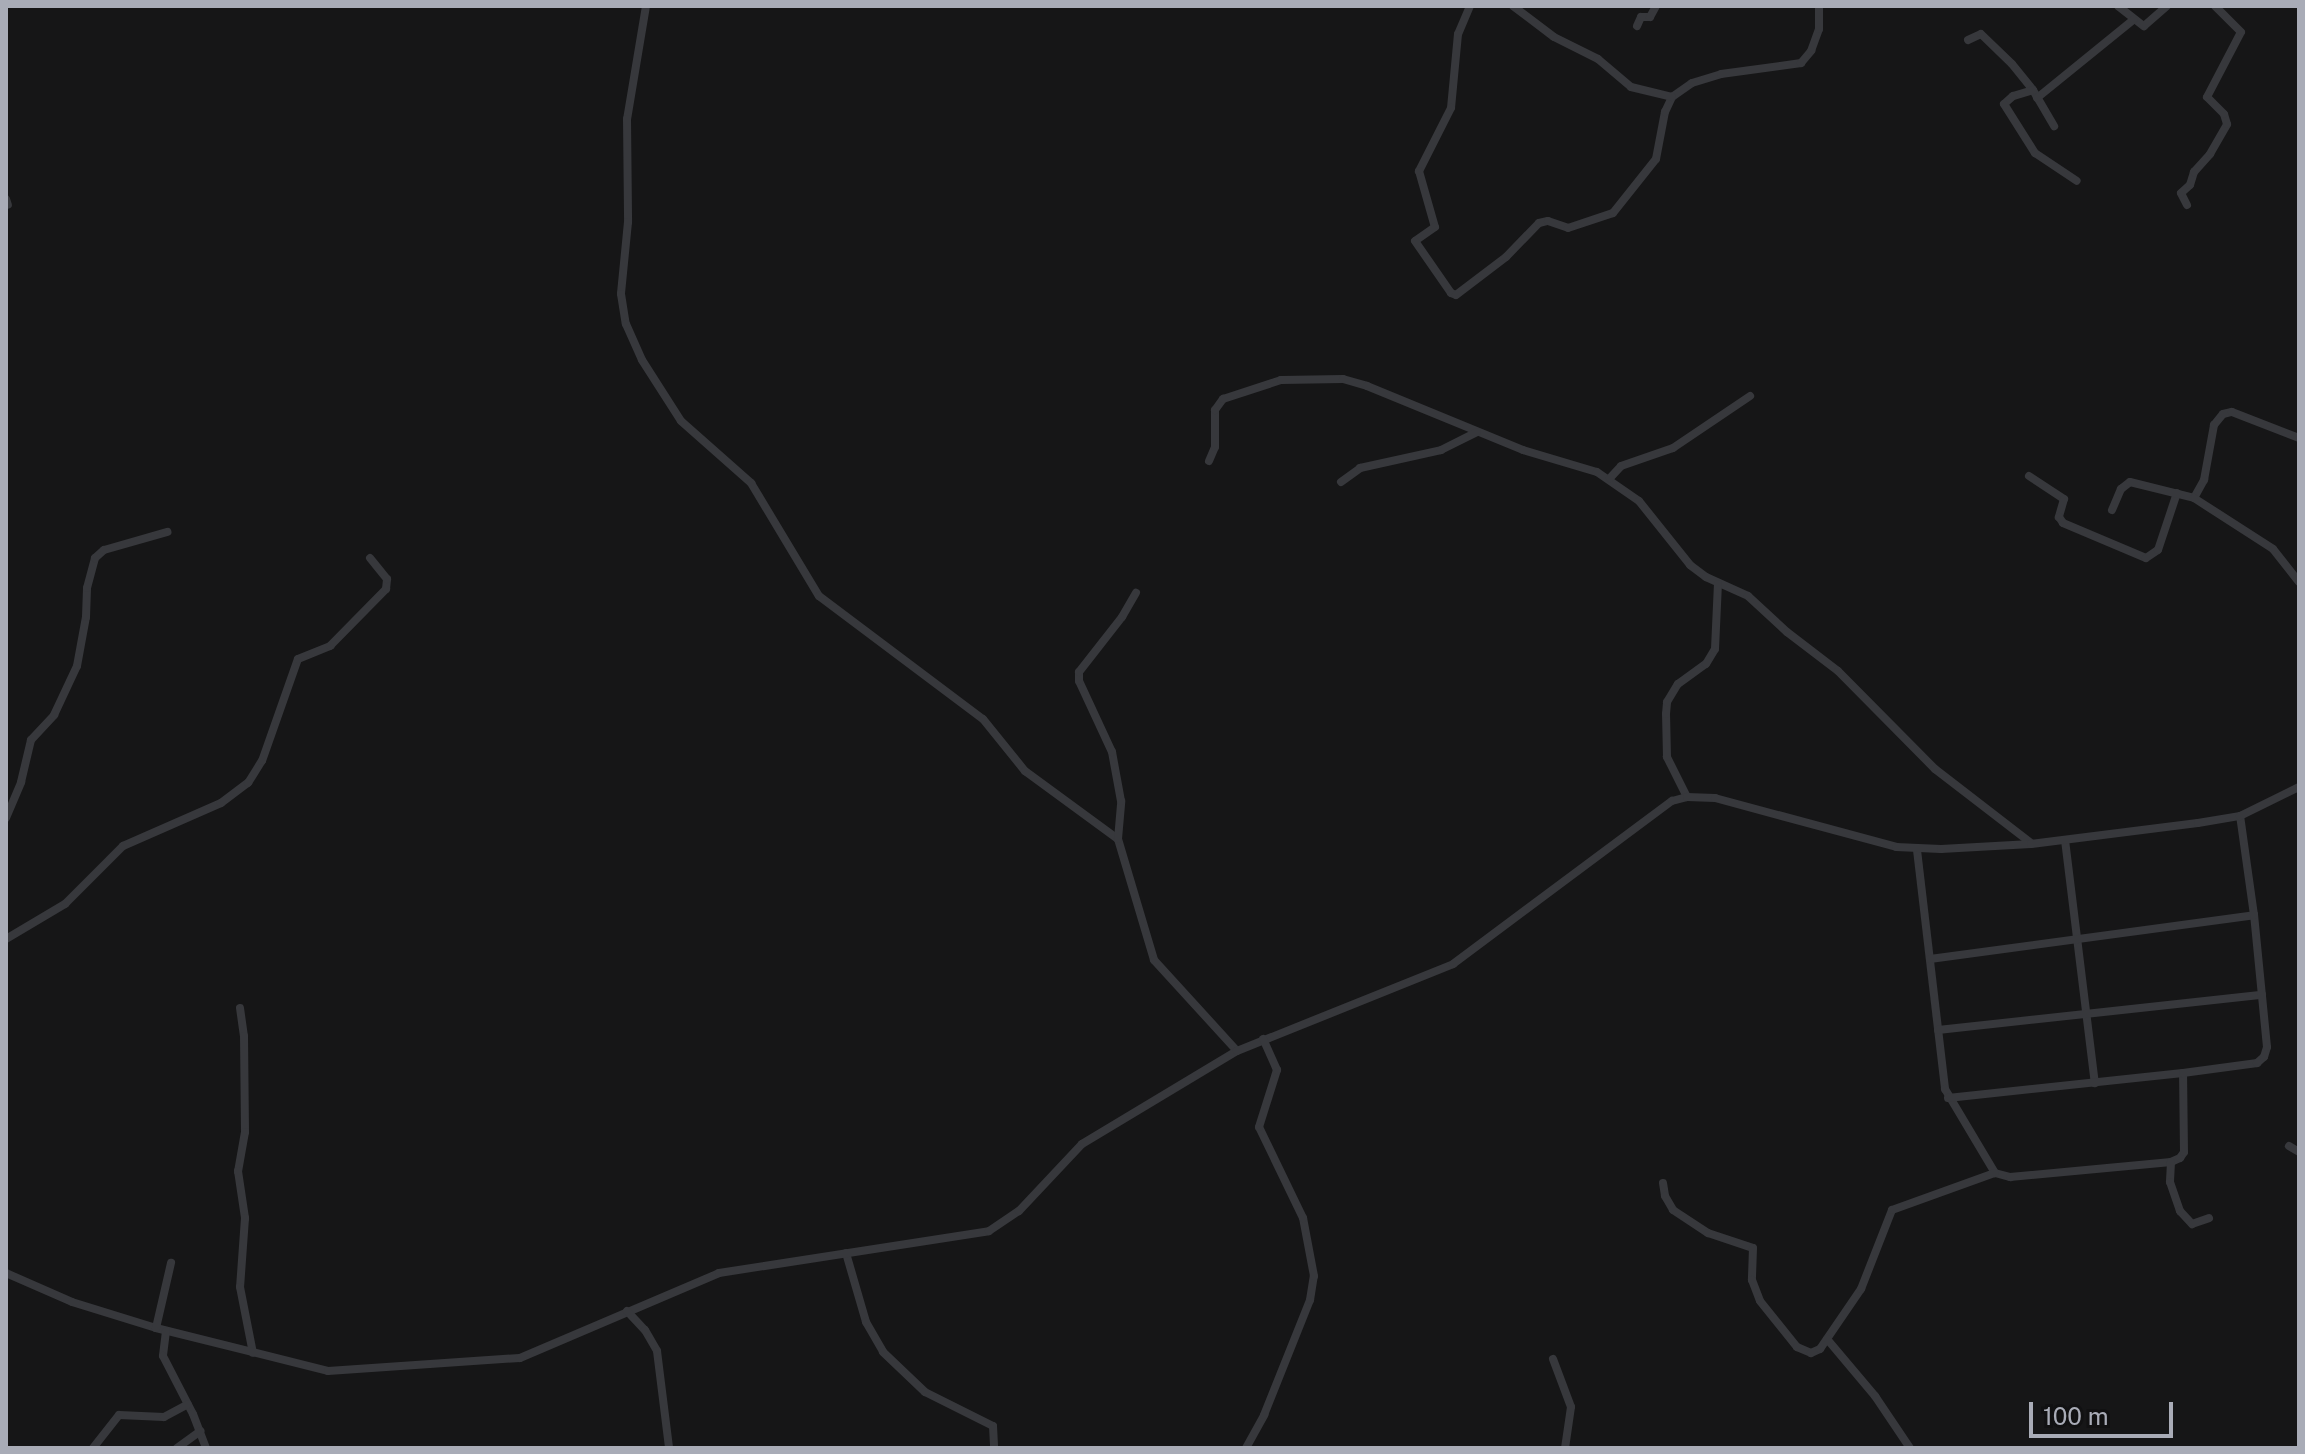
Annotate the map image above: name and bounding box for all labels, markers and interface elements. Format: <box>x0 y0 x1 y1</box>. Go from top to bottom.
scale bar <box>2033 1386 2177 1436</box>
text: 100 m <box>2043 1402 2109 1430</box>

